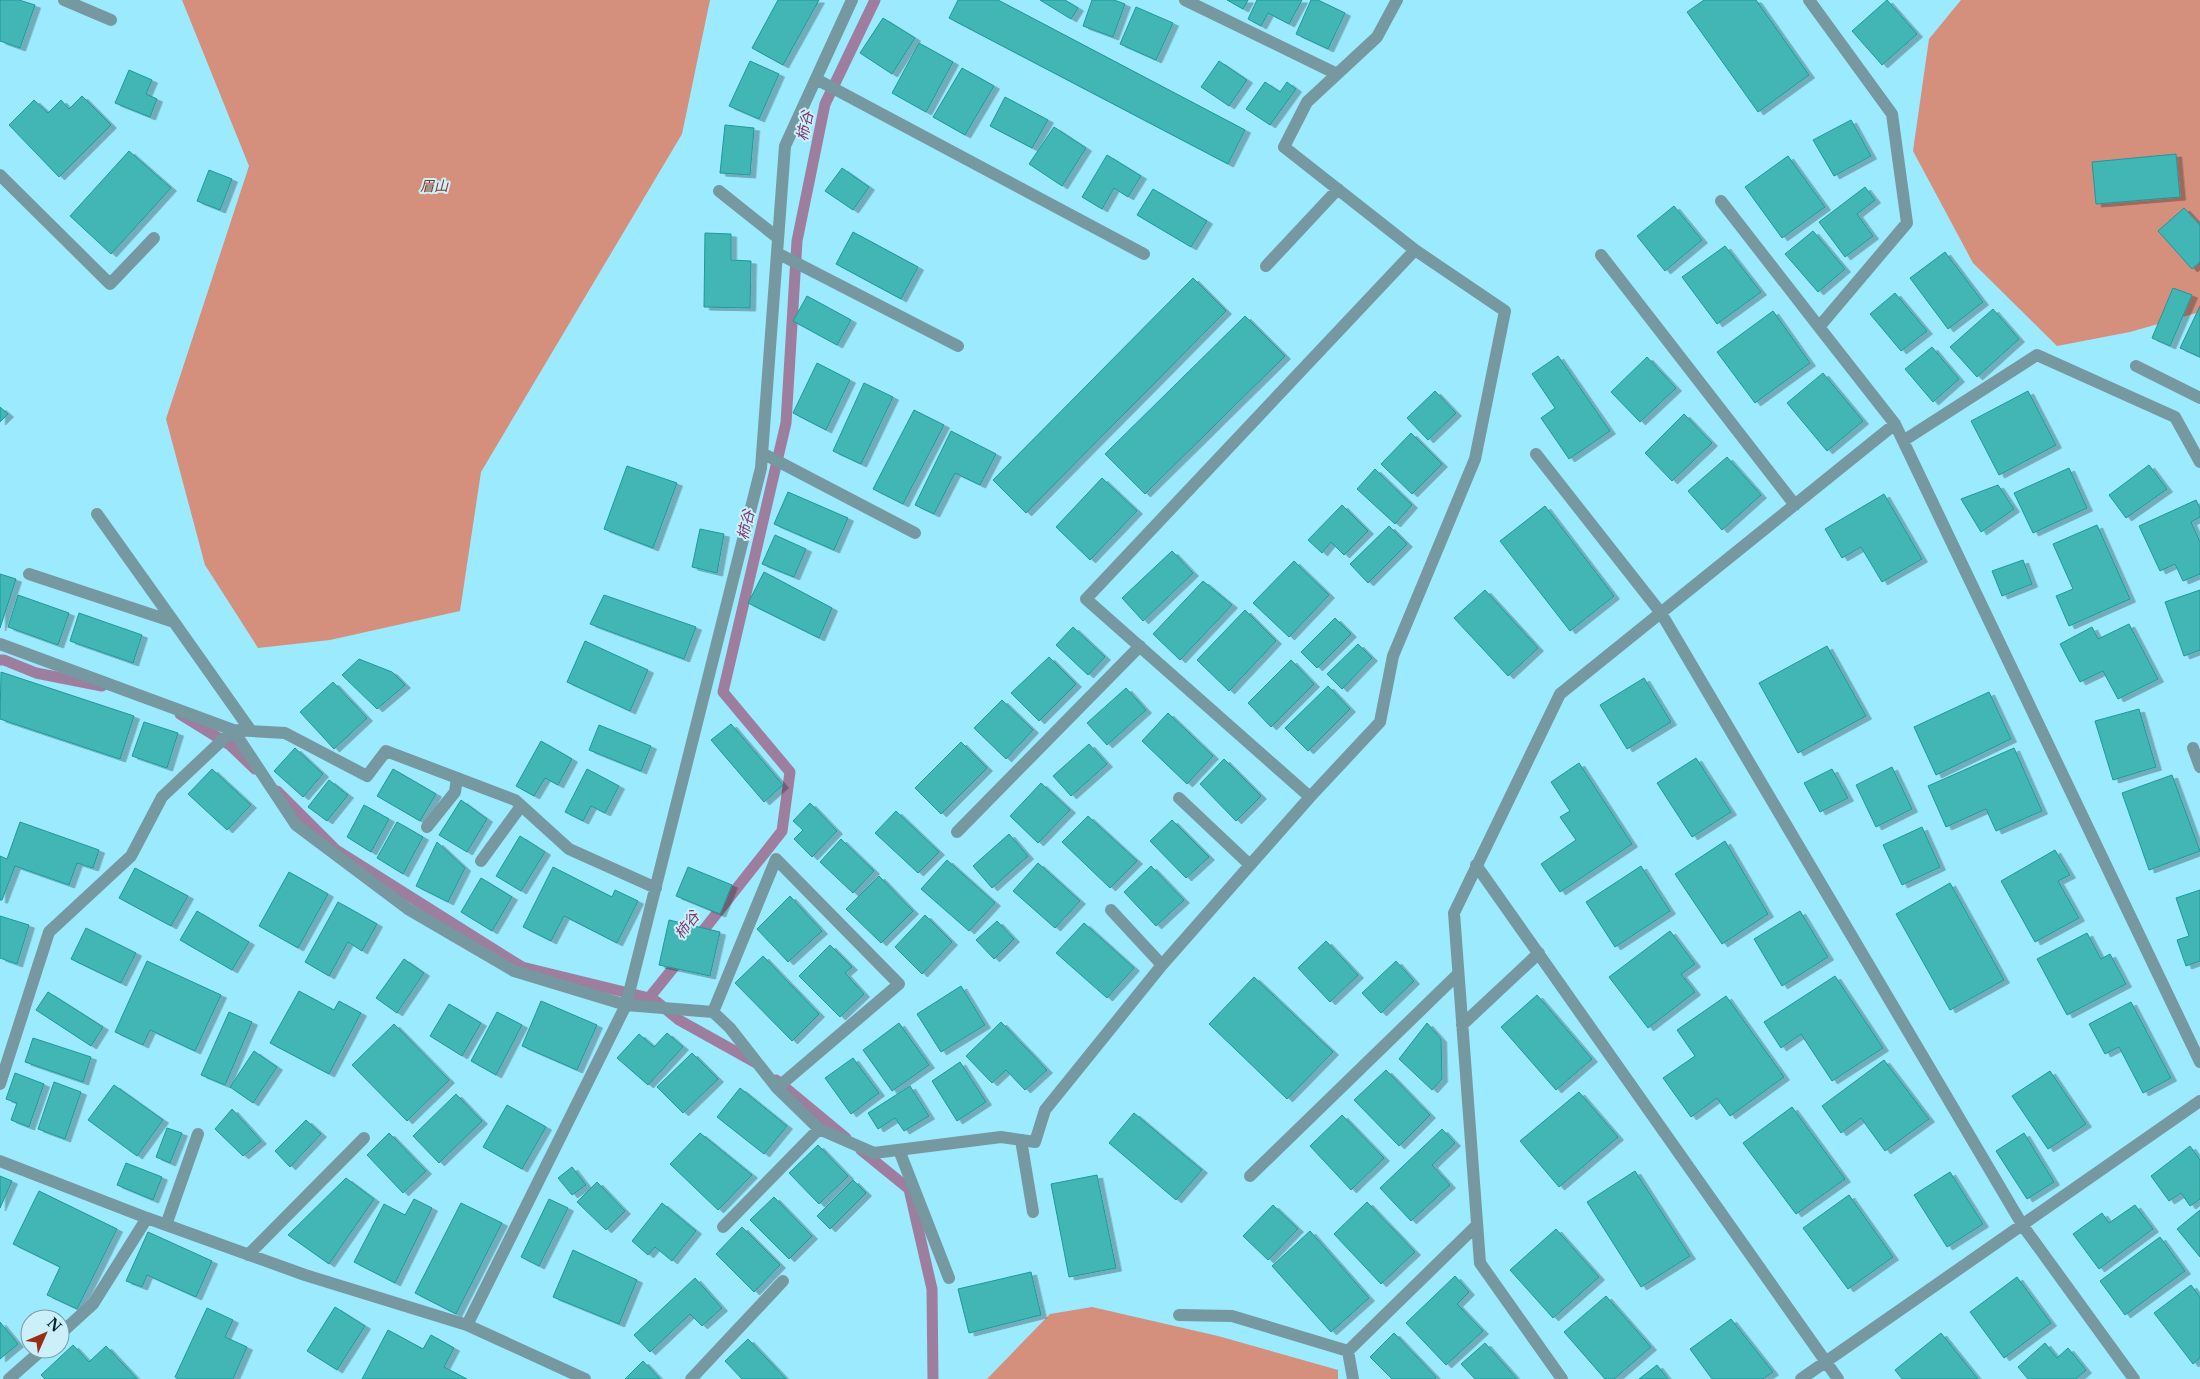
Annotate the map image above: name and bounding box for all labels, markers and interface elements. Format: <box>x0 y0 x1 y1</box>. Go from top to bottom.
water label: 柿谷 <box>792 107 817 143</box>
park label: 眉山 <box>420 177 449 195</box>
water label: 柿谷 <box>733 506 759 542</box>
water label: 柿谷 <box>670 905 705 942</box>
north arrow <box>20 1309 70 1359</box>
text: N <box>43 1314 65 1336</box>

